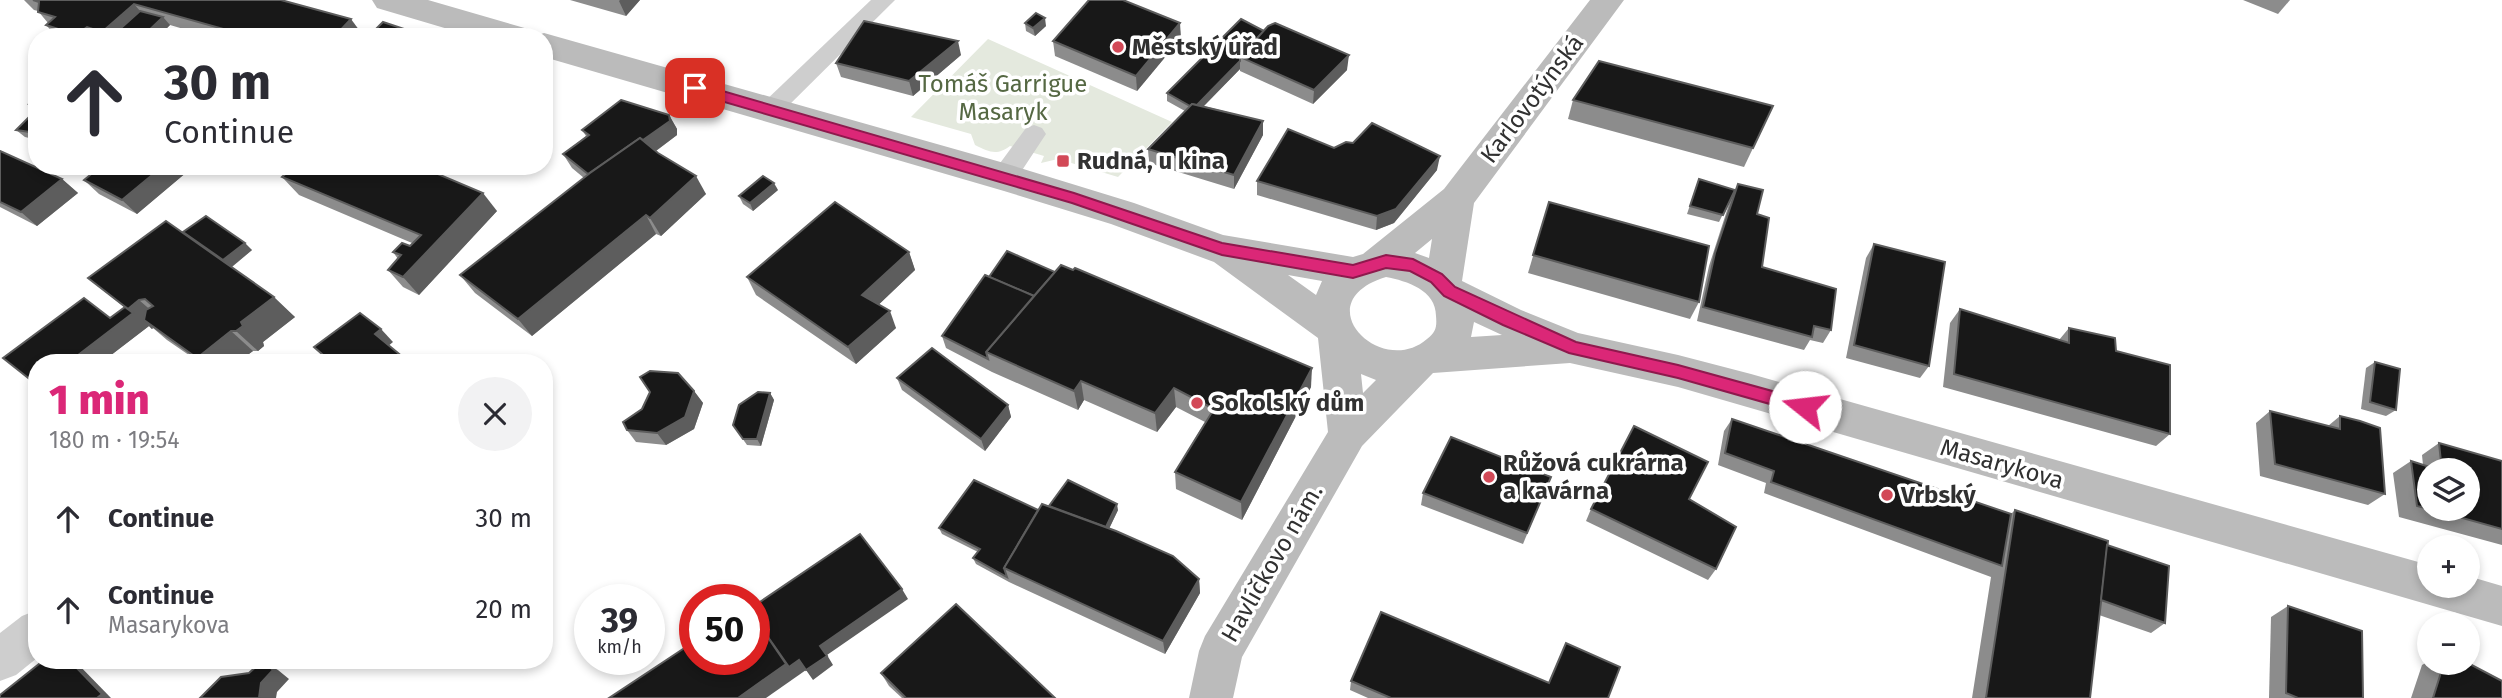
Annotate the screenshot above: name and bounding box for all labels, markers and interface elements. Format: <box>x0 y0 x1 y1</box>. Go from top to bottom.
street label: Karlovotýnská <box>1475 29 1589 169</box>
place label: Městský úřad <box>1132 33 1278 61</box>
marker: Městský úřad <box>1110 39 1126 55</box>
text: 30 m <box>164 53 271 112</box>
icon: ahead <box>49 56 140 147</box>
pin <box>665 58 725 118</box>
icon: arrive <box>676 69 714 107</box>
park label: Tomáš Garrigue Masaryk <box>919 70 1087 126</box>
text: Continue <box>164 113 294 151</box>
place label: Rudná, u kina <box>1077 147 1225 175</box>
marker: Rudná, u kina <box>1055 153 1071 169</box>
position arrow <box>1768 370 1842 444</box>
text: 1 min <box>49 375 150 425</box>
button: close <box>458 377 532 451</box>
place label: Sokolský dům <box>1211 389 1364 417</box>
marker: Sokolský dům <box>1189 395 1205 411</box>
text: 180 m · 19:54 <box>49 426 179 454</box>
street label: Masarykova <box>1937 433 2067 495</box>
place label: Růžová cukrárna a kavárna <box>1503 449 1684 505</box>
map controls <box>2417 458 2480 675</box>
button: layers <box>2417 458 2480 521</box>
marker: Růžová cukrárna a kavárna <box>1481 469 1497 485</box>
street label: Havlíčkovo nám. <box>1215 479 1329 647</box>
place label: Vrbský <box>1900 481 1976 509</box>
marker: Vrbský <box>1879 487 1895 503</box>
icon: ahead <box>49 500 87 538</box>
text: Continue <box>108 503 214 534</box>
text: 30 m <box>475 503 532 534</box>
button: + <box>2417 535 2480 598</box>
text: Continue <box>108 580 214 611</box>
speed limit sign: 50 <box>679 584 770 675</box>
icon: ahead <box>49 591 87 629</box>
text: 20 m <box>475 594 532 625</box>
text: 39 <box>601 599 638 641</box>
text: Masarykova <box>108 611 230 639</box>
button: − <box>2417 612 2480 675</box>
text: km/h <box>597 636 642 658</box>

